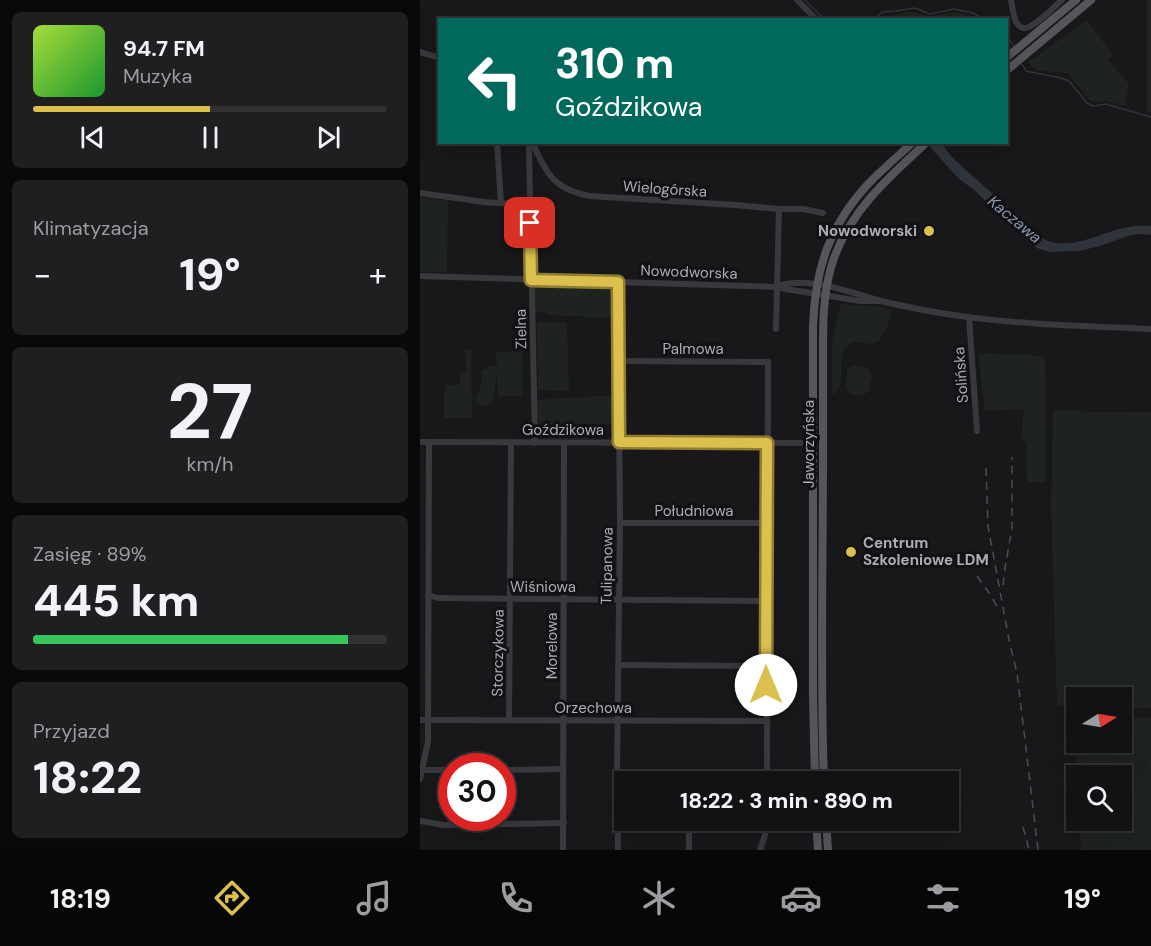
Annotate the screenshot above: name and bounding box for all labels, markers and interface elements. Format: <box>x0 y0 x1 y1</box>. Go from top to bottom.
text: 94.7 FM <box>123 34 205 63</box>
text: 310 m <box>555 36 674 91</box>
icon: left <box>456 42 534 120</box>
text: Muzyka <box>123 63 192 89</box>
text: Goździkowa <box>555 89 703 124</box>
icon: previous <box>76 121 109 154</box>
icon: pause <box>194 121 227 154</box>
icon: next <box>312 121 345 154</box>
street label: Wielogórska <box>622 176 708 202</box>
water label: Kaczawa <box>983 191 1046 248</box>
pin <box>504 197 555 248</box>
icon: arrive <box>513 206 546 239</box>
text: Klimatyzacja <box>33 215 149 241</box>
place label: Nowodworski <box>818 221 917 241</box>
marker: Nowodworski <box>922 224 936 238</box>
text: 19° <box>179 245 241 304</box>
text: − <box>33 253 51 296</box>
text: + <box>369 253 387 296</box>
street label: Nowodworska <box>640 260 738 284</box>
street label: Zielna <box>511 309 531 349</box>
street label: Palmowa <box>662 339 724 359</box>
street label: Solińska <box>949 346 973 404</box>
text: 27 <box>167 361 253 462</box>
street label: Jaworzyńska <box>799 400 819 488</box>
street label: Goździkowa <box>522 420 604 440</box>
text: km/h <box>186 451 234 477</box>
street label: Południowa <box>654 501 734 521</box>
street label: Tulipanowa <box>596 527 618 605</box>
place label: Centrum Szkoleniowe LDM <box>863 533 989 570</box>
text: Zasięg · 89% <box>33 541 146 567</box>
marker: Centrum Szkoleniowe LDM <box>844 545 858 559</box>
text: 445 km <box>33 571 199 630</box>
street label: Wiśniowa <box>510 577 576 597</box>
street label: Storczykowa <box>487 609 509 697</box>
street label: Morelowa <box>542 613 562 679</box>
position arrow <box>734 653 798 717</box>
north arrow <box>1066 687 1132 753</box>
map controls <box>1066 687 1132 831</box>
street label: Orzechowa <box>554 698 632 718</box>
text: Przyjazd <box>33 718 110 744</box>
text: 18:22 <box>33 748 142 807</box>
speed limit sign: 30 <box>438 753 516 831</box>
button: search <box>1066 765 1132 831</box>
text: 18:22 · 3 min · 890 m <box>680 786 893 815</box>
icon: directions <box>211 877 253 919</box>
icon: music <box>353 877 395 919</box>
icon: phone <box>495 877 537 919</box>
icon: climate <box>638 877 680 919</box>
icon: car <box>780 877 822 919</box>
icon: filters <box>922 877 964 919</box>
text: 18:19 <box>50 881 111 916</box>
text: 19° <box>1064 881 1101 916</box>

